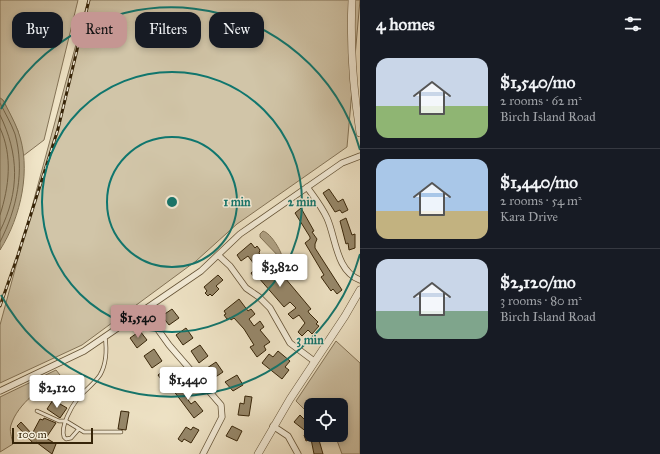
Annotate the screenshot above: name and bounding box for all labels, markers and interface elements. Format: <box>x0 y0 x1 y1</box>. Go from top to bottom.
chip: Buy <box>12 12 63 48</box>
chip: Rent <box>71 12 127 48</box>
chip: Filters <box>135 12 201 48</box>
chip: New <box>209 12 264 48</box>
icon: filters <box>622 13 644 35</box>
text: 4 homes <box>376 14 435 35</box>
text: $1,540/mo <box>500 72 575 93</box>
icon: home <box>408 74 456 122</box>
text: 2 rooms · 62 m² <box>500 93 582 109</box>
text: Birch Island Road <box>500 109 596 125</box>
text: $1,440/mo <box>500 172 578 193</box>
icon: home <box>408 175 456 223</box>
text: 2 rooms · 54 m² <box>500 193 582 209</box>
centre of rings <box>165 195 179 209</box>
text: 1 min <box>223 195 251 209</box>
text: 2 min <box>288 195 317 209</box>
text: Kara Drive <box>500 209 558 225</box>
pin: $3,820 <box>247 254 313 288</box>
text: $3,820 <box>261 259 299 275</box>
text: $2,120/mo <box>500 272 576 293</box>
icon: home <box>408 275 456 323</box>
text: 3 rooms · 80 m² <box>500 293 582 309</box>
pin: $1,540 <box>105 305 171 339</box>
text: Birch Island Road <box>500 309 596 325</box>
text: $1,540 <box>120 310 156 326</box>
text: 3 min <box>296 333 324 348</box>
pin: $1,440 <box>155 367 221 401</box>
text: $1,440 <box>169 372 207 388</box>
pin: $2,120 <box>24 375 90 409</box>
text: $2,120 <box>39 380 75 396</box>
map controls <box>304 398 348 442</box>
button: locate <box>304 398 348 442</box>
scale bar <box>12 426 93 445</box>
text: 100 m <box>18 428 47 441</box>

